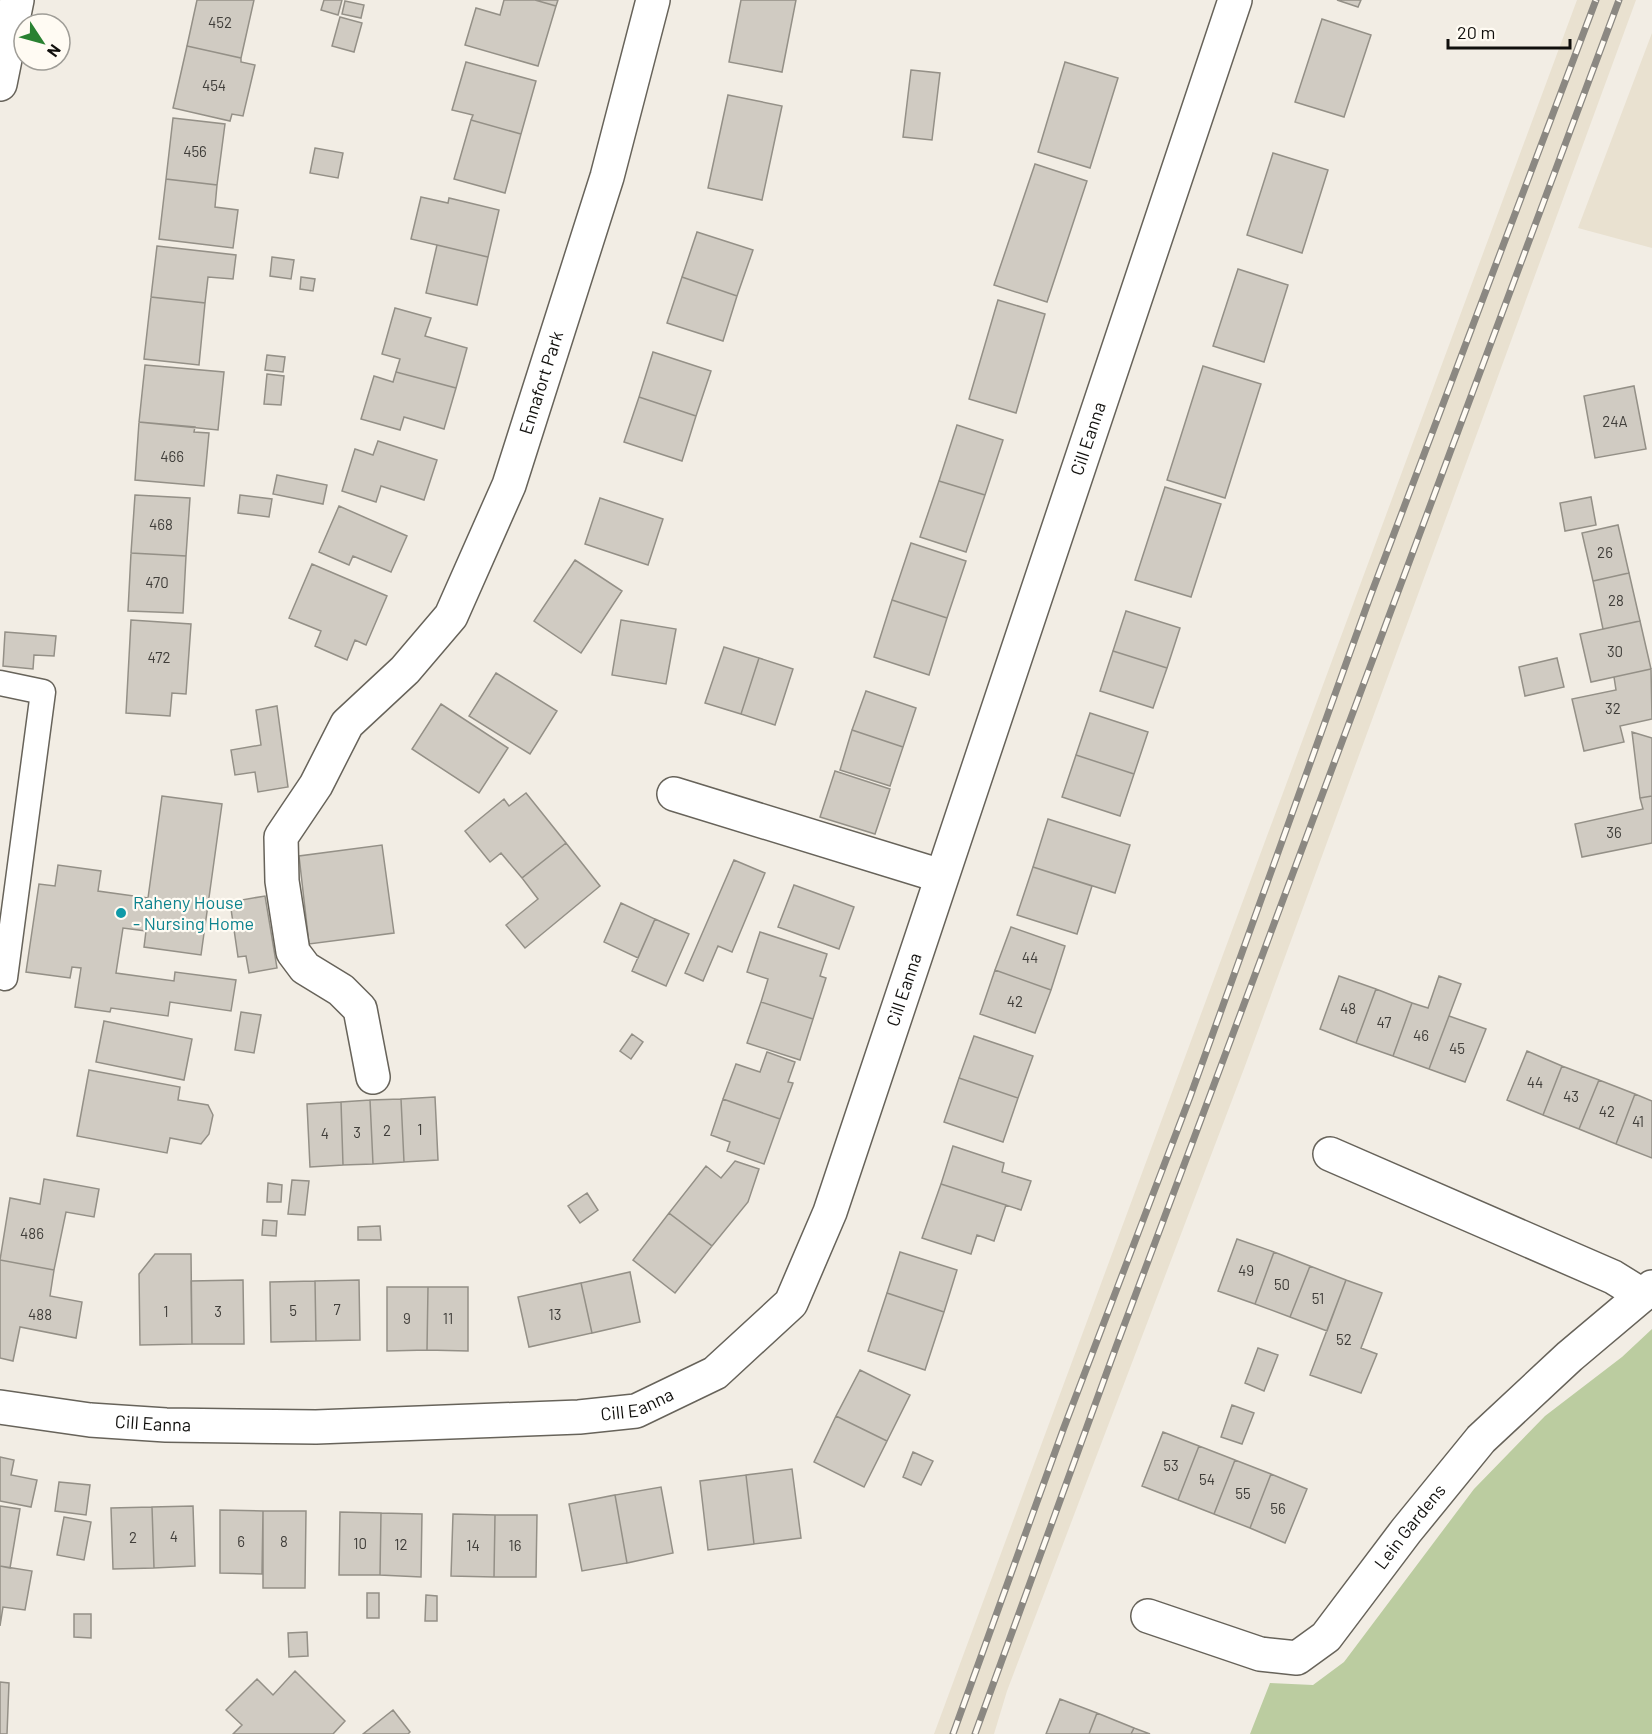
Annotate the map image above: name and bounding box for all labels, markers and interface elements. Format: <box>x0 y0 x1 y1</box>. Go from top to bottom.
north arrow <box>12 12 72 72</box>
scale bar <box>1448 12 1570 50</box>
house number: 452 <box>208 13 232 31</box>
text: 20 m <box>1457 21 1495 43</box>
text: N <box>44 41 65 61</box>
house number: 454 <box>202 76 226 94</box>
house number: 456 <box>183 142 207 160</box>
street label: Ennafort Park <box>514 328 567 437</box>
street label: Cill Eanna <box>1065 399 1110 478</box>
house number: 24A <box>1602 412 1628 430</box>
house number: 466 <box>160 447 184 465</box>
house number: 468 <box>149 515 173 533</box>
house number: 26 <box>1597 543 1613 561</box>
house number: 470 <box>145 573 169 591</box>
house number: 28 <box>1608 591 1624 609</box>
house number: 30 <box>1607 642 1623 660</box>
house number: 472 <box>148 648 170 666</box>
house number: 32 <box>1605 699 1621 717</box>
house number: 36 <box>1606 823 1622 841</box>
place label: Raheny House - Nursing Home <box>133 891 254 934</box>
marker: Raheny House - Nursing Home <box>114 906 128 920</box>
house number: 44 <box>1022 948 1038 966</box>
street label: Cill Eanna <box>881 950 926 1029</box>
house number: 42 <box>1007 992 1023 1010</box>
house number: 48 <box>1340 999 1356 1017</box>
house number: 47 <box>1377 1013 1391 1031</box>
house number: 46 <box>1413 1026 1429 1044</box>
house number: 45 <box>1449 1039 1465 1057</box>
house number: 44 <box>1527 1073 1543 1091</box>
house number: 43 <box>1563 1087 1579 1105</box>
house number: 42 <box>1599 1102 1615 1120</box>
house number: 41 <box>1632 1112 1644 1130</box>
house number: 1 <box>417 1120 423 1138</box>
house number: 2 <box>383 1121 391 1139</box>
house number: 3 <box>353 1123 361 1141</box>
house number: 4 <box>321 1124 329 1142</box>
house number: 486 <box>20 1224 44 1242</box>
house number: 49 <box>1238 1261 1254 1279</box>
house number: 50 <box>1274 1275 1290 1293</box>
house number: 51 <box>1312 1289 1324 1307</box>
house number: 7 <box>333 1300 341 1318</box>
house number: 5 <box>289 1301 297 1319</box>
house number: 1 <box>163 1302 169 1320</box>
house number: 3 <box>214 1302 222 1320</box>
house number: 488 <box>28 1305 52 1323</box>
house number: 13 <box>549 1305 561 1323</box>
house number: 9 <box>403 1309 411 1327</box>
house number: 11 <box>443 1309 453 1327</box>
house number: 52 <box>1336 1330 1352 1348</box>
street label: Cill Eanna <box>599 1383 677 1425</box>
street label: Cill Eanna <box>114 1410 191 1435</box>
house number: 53 <box>1163 1456 1179 1474</box>
house number: 54 <box>1199 1470 1215 1488</box>
street label: Lein Gardens <box>1369 1479 1450 1573</box>
house number: 55 <box>1235 1484 1251 1502</box>
house number: 56 <box>1270 1499 1286 1517</box>
house number: 4 <box>170 1527 178 1545</box>
house number: 2 <box>129 1528 137 1546</box>
house number: 6 <box>237 1532 245 1550</box>
house number: 8 <box>280 1532 288 1550</box>
house number: 10 <box>353 1534 367 1552</box>
house number: 12 <box>394 1535 408 1553</box>
house number: 14 <box>466 1536 480 1554</box>
house number: 16 <box>509 1536 521 1554</box>

